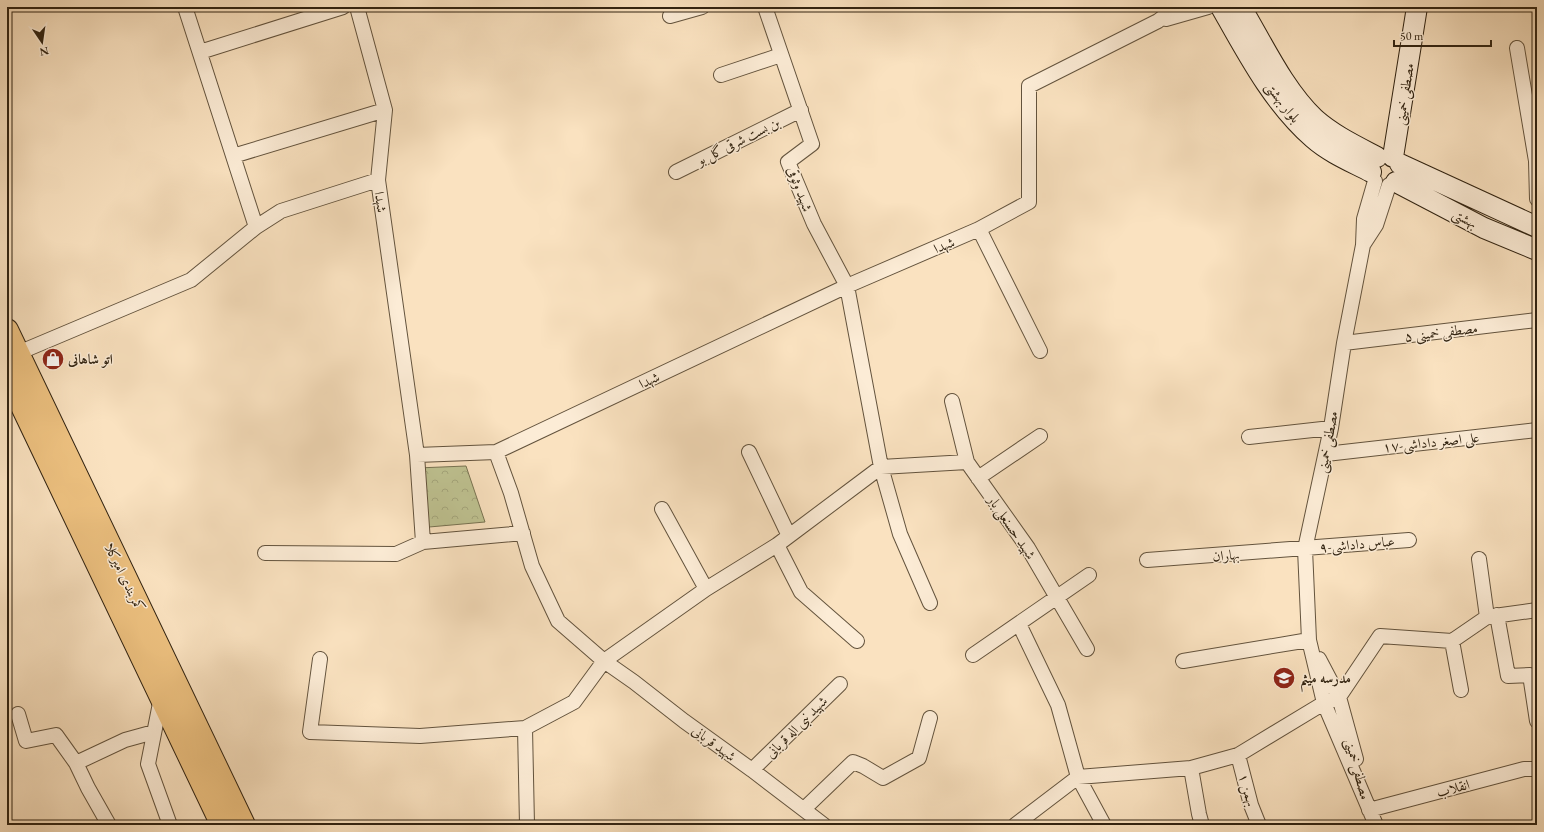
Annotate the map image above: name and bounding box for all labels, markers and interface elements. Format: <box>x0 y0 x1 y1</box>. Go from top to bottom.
north arrow <box>22 22 62 62</box>
scale bar <box>1394 22 1491 48</box>
text: 50 m <box>1400 28 1424 44</box>
text: N <box>38 44 50 60</box>
street label: مصطفی خمینی <box>1390 62 1420 127</box>
street label: بلوار بهشتی <box>1260 78 1305 127</box>
street label: بن بست شرقی گل بو <box>692 113 784 172</box>
street label: شهید وثوقی <box>782 164 817 215</box>
street label: شهدا <box>370 190 391 214</box>
street label: بهشتی <box>1449 204 1481 233</box>
street label: شهدا <box>931 233 958 258</box>
street label: مصطفی خمینی ۵ <box>1403 319 1479 347</box>
shop icon: اتو شاهانی <box>40 346 66 372</box>
place label: اتو شاهانی <box>67 350 113 368</box>
street label: شهدا <box>636 367 663 393</box>
street label: مصطفی خمینی <box>1312 410 1344 475</box>
street label: علی اصغر داداشی-۱۷ <box>1382 428 1480 457</box>
street label: شهید حسنعلی بار <box>982 490 1040 563</box>
street label: عباس داداشی-۹ <box>1318 532 1396 557</box>
street label: کمربندی امیرکلا <box>101 540 149 614</box>
street label: بهاران <box>1212 545 1240 566</box>
school or university icon: مدرسه میثم <box>1271 665 1297 691</box>
place label: مدرسه میثم <box>1300 669 1351 693</box>
street label: شهید نبی اله قربانی <box>761 692 832 763</box>
street label: شهید قربانی <box>688 721 740 766</box>
street label: مصطفی خمینی <box>1339 736 1375 802</box>
street label: بهمن ۱ <box>1234 771 1261 809</box>
street label: انقلاب <box>1434 775 1472 801</box>

